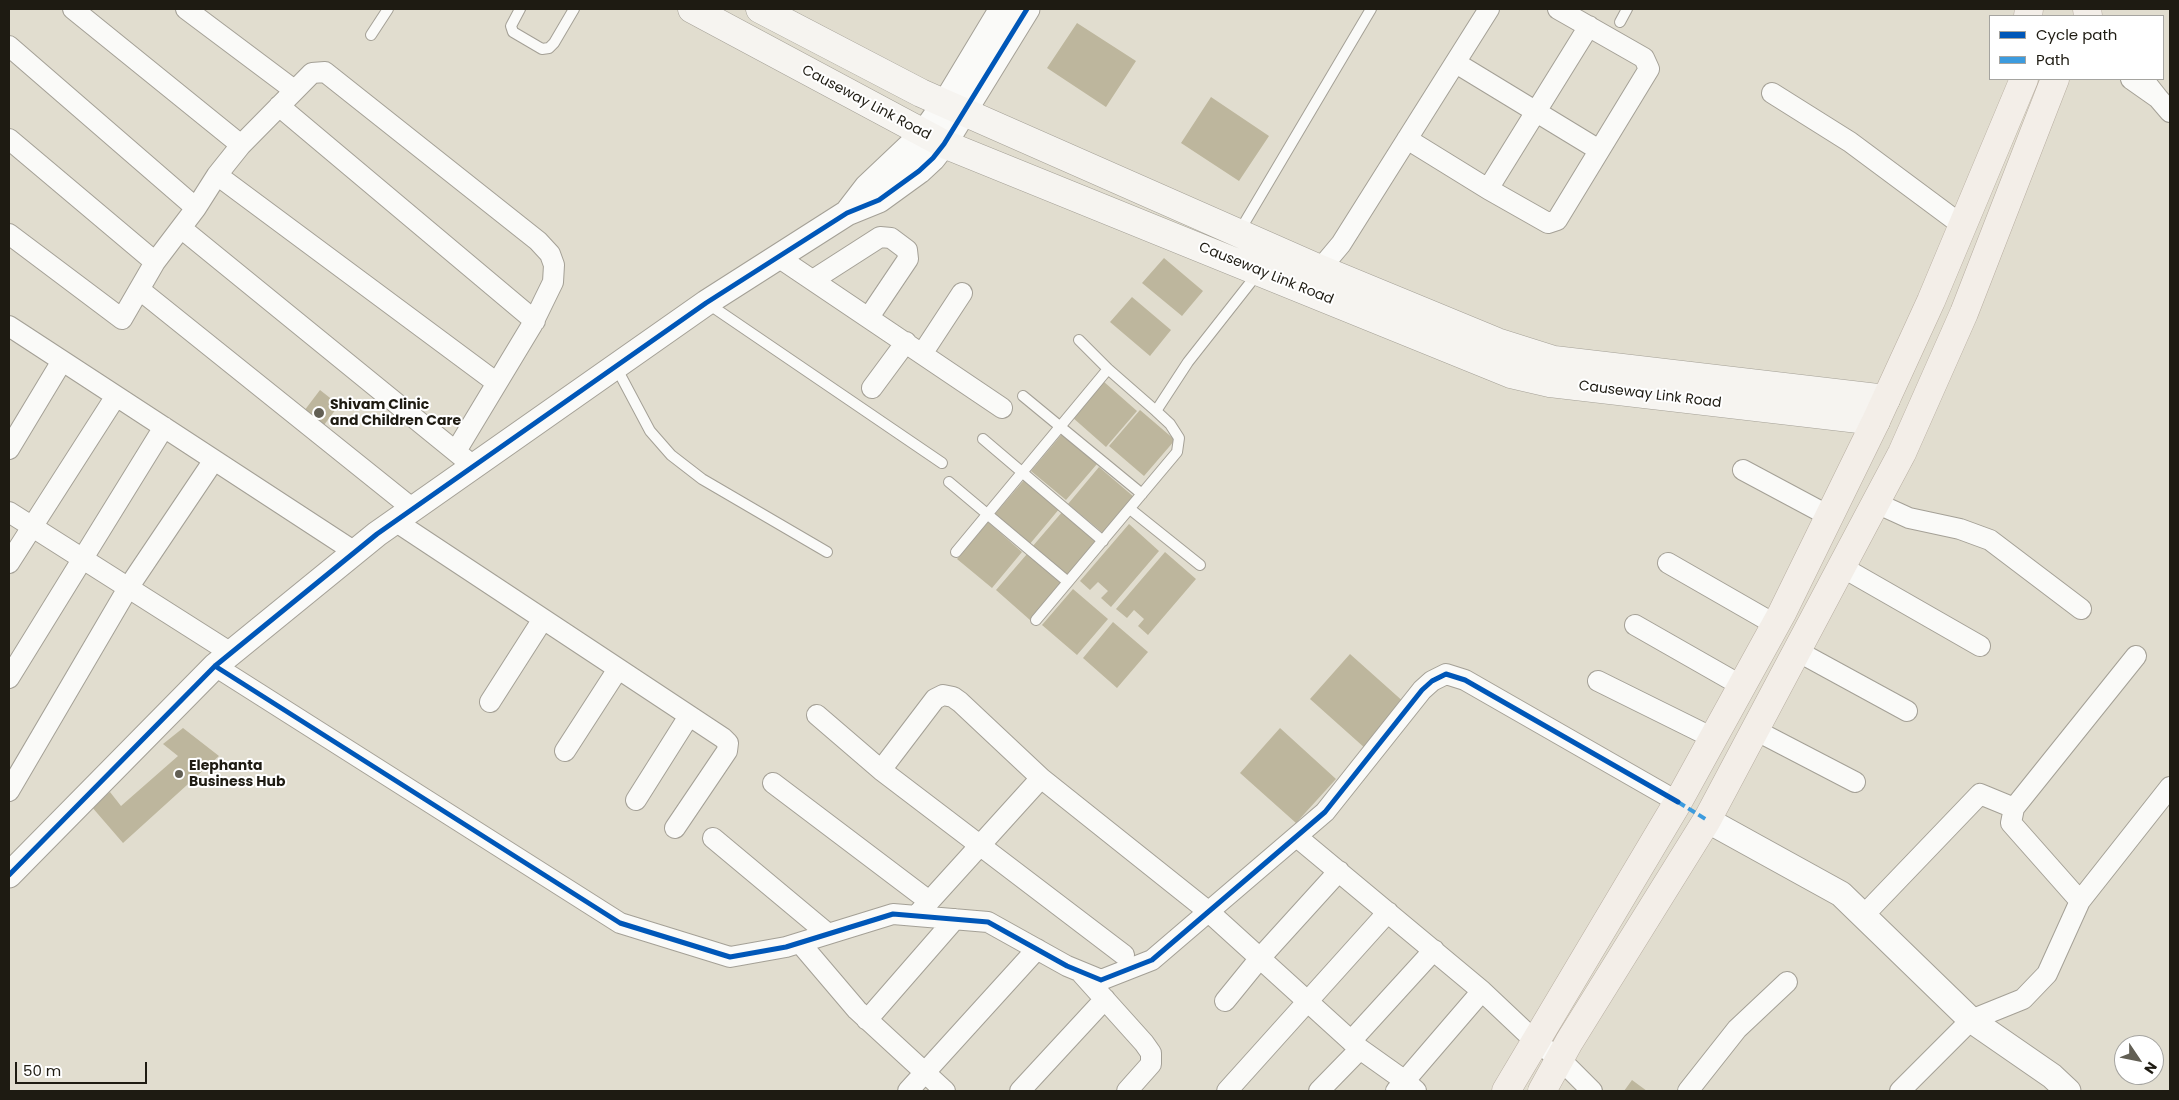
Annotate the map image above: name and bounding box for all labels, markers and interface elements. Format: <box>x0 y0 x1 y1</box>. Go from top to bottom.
legend <box>1989 15 2164 80</box>
text: Cycle path <box>2036 24 2117 45</box>
text: Path <box>2036 49 2070 70</box>
street label: Causeway Link Road <box>799 62 933 144</box>
street label: Causeway Link Road <box>1196 239 1336 309</box>
street label: Causeway Link Road <box>1578 378 1722 412</box>
place label: Shivam Clinic and Children Care <box>330 397 461 430</box>
marker: Shivam Clinic and Children Care <box>312 406 326 420</box>
place label: Elephanta Business Hub <box>189 758 285 790</box>
marker: Elephanta Business Hub <box>173 768 185 780</box>
north arrow <box>2114 1035 2164 1085</box>
scale bar <box>18 1052 150 1084</box>
text: N <box>2139 1058 2162 1078</box>
text: 50 m <box>23 1060 61 1081</box>

